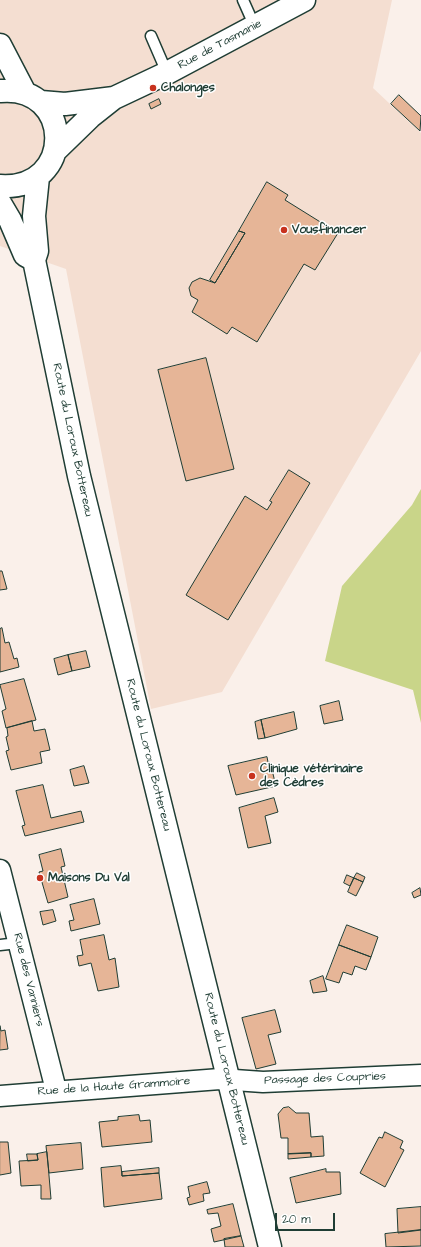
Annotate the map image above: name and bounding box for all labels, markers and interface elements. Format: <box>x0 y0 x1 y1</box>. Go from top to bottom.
street label: Rue de Tasmanie <box>176 17 264 73</box>
place label: Chalonges <box>161 81 215 95</box>
marker: Chalonges <box>148 83 158 93</box>
place label: Vousfinancer <box>292 223 366 237</box>
marker: Vousfinancer <box>279 225 289 235</box>
street label: Route du Loroux Bottereau <box>49 362 95 518</box>
street label: Route du Loroux Bottereau <box>122 677 174 833</box>
place label: Clinique vétérinaire des Cèdres <box>260 762 363 790</box>
marker: Clinique vétérinaire des Cèdres <box>247 771 257 781</box>
place label: Maisons Du Val <box>48 871 130 885</box>
marker: Maisons Du Val <box>35 873 45 883</box>
street label: Rue des Vanniers <box>9 932 47 1028</box>
street label: Route du Loroux Bottereau <box>200 991 252 1147</box>
street label: Passage des Coupries <box>264 1070 386 1088</box>
street label: Rue de la Haute Grammoire <box>37 1074 191 1100</box>
scale bar <box>277 1205 337 1231</box>
text: 20 m <box>282 1211 311 1228</box>

